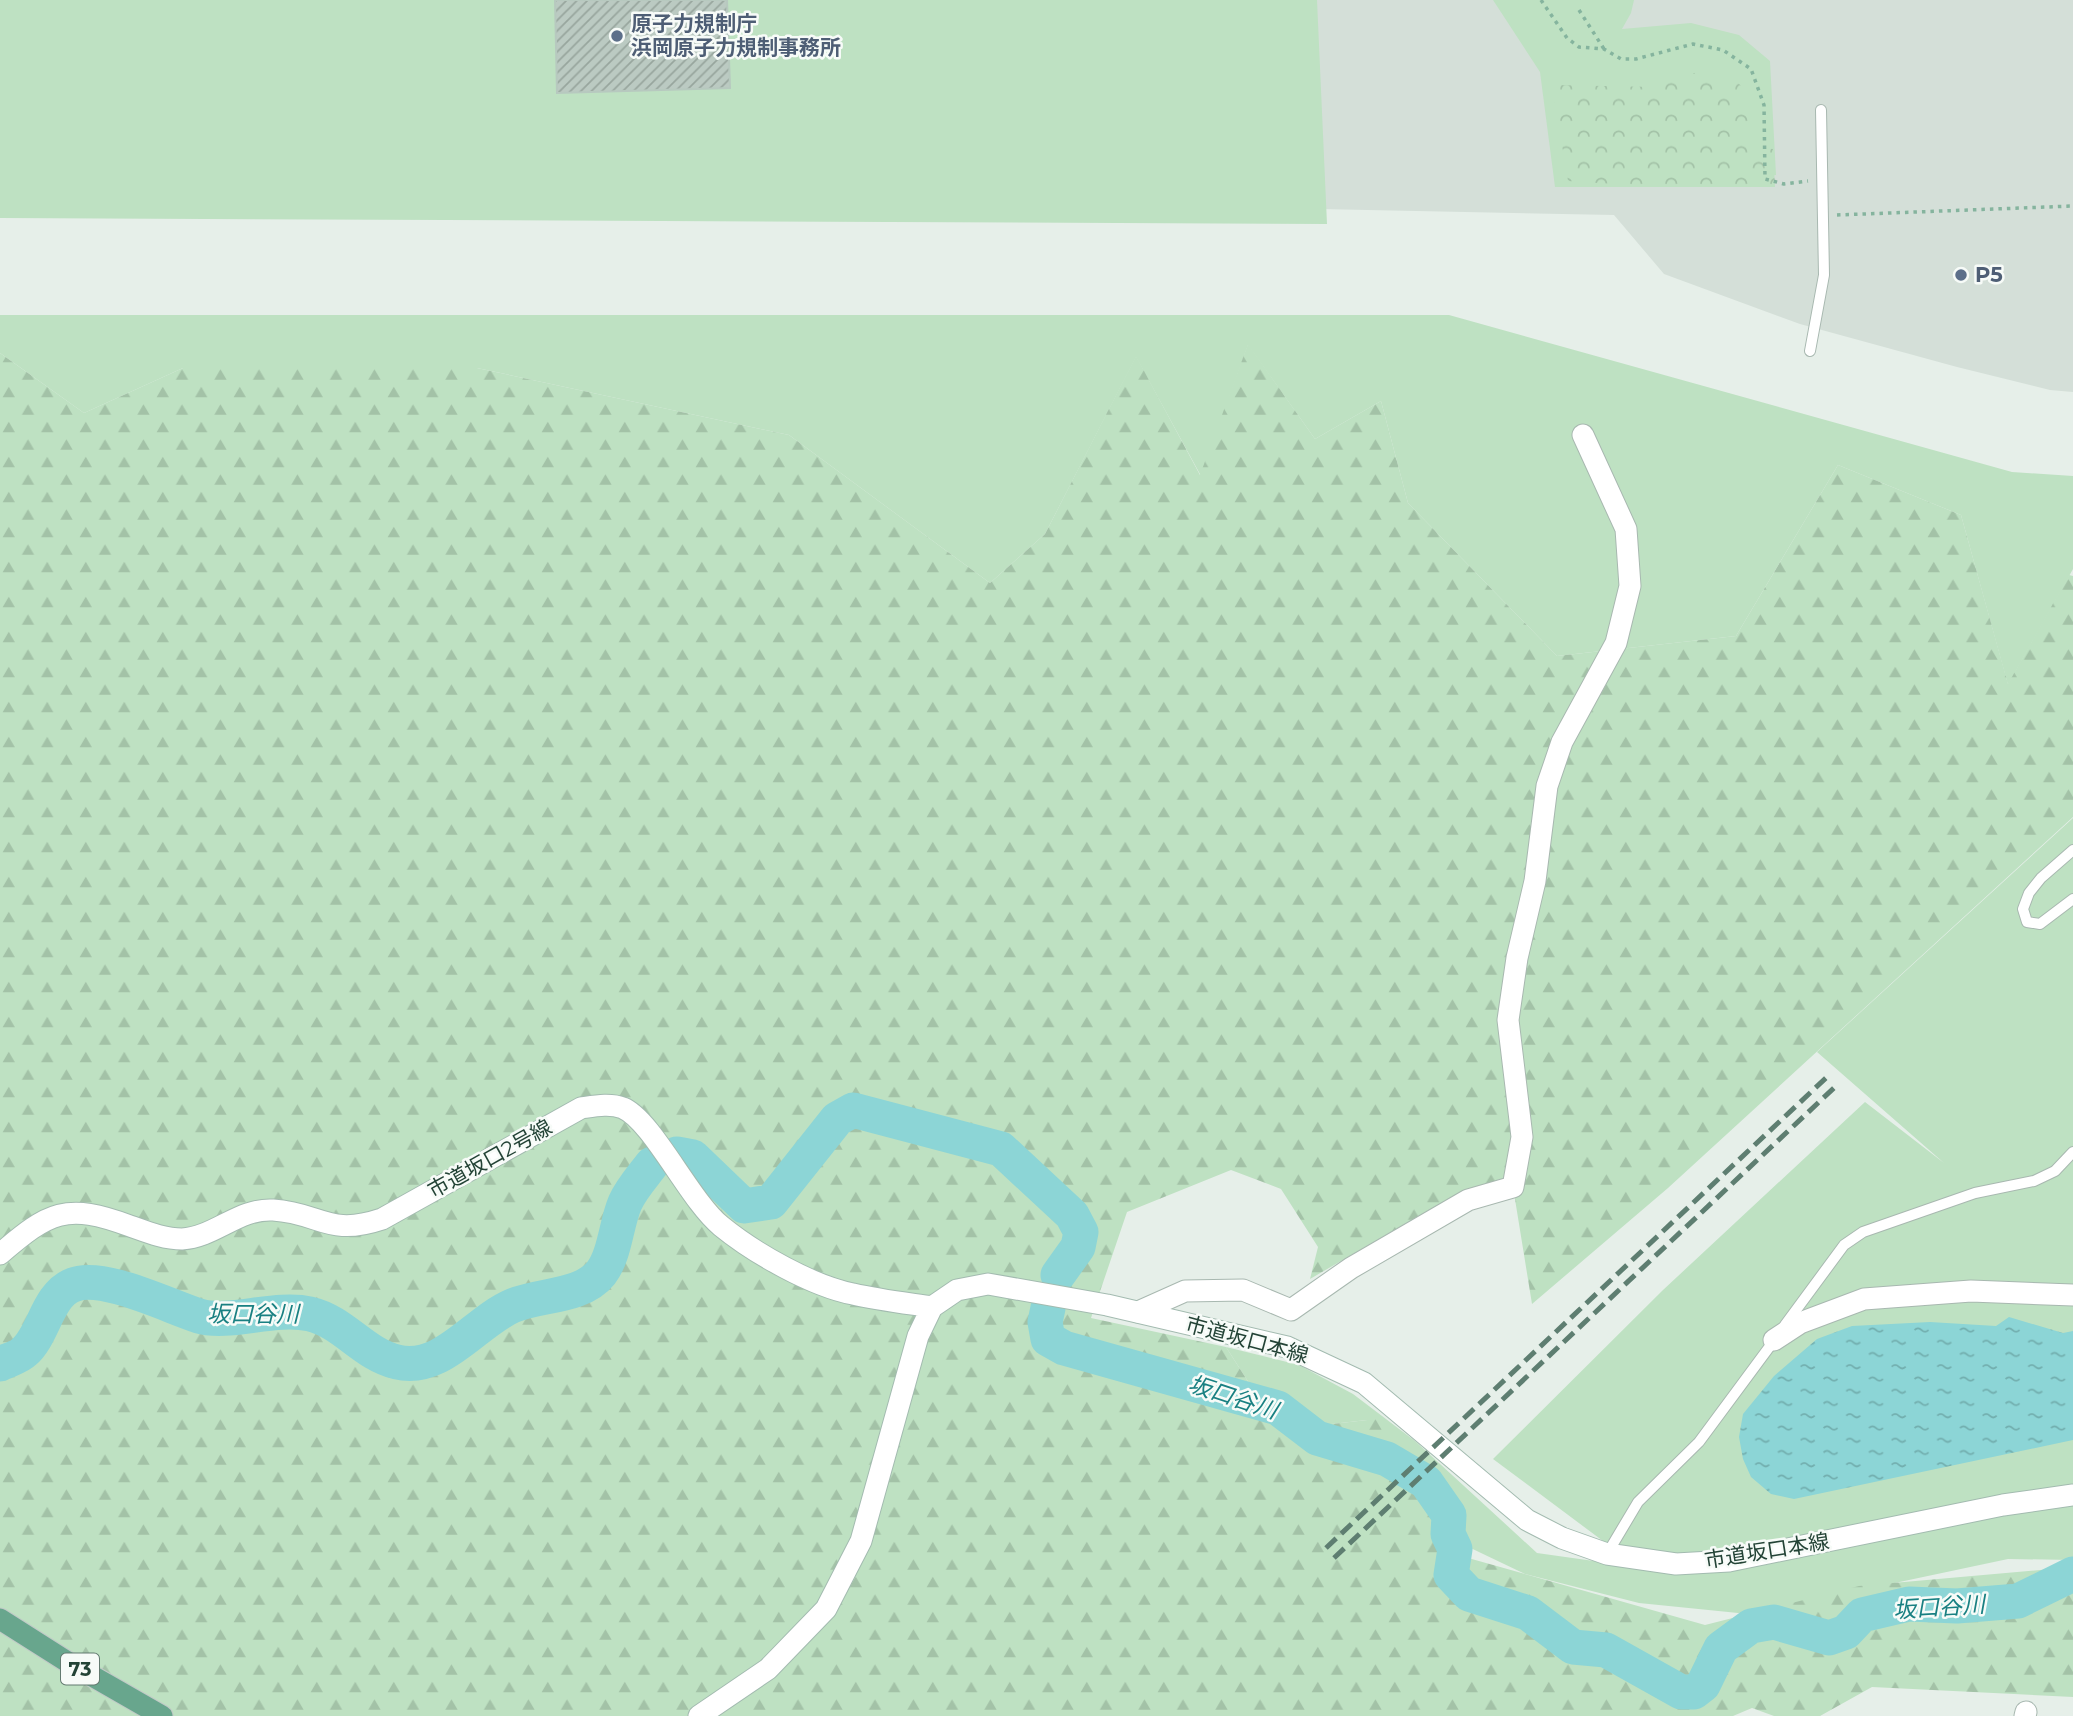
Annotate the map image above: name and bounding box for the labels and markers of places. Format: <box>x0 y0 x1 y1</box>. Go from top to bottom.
place label: 原子力規制庁 浜岡原子力規制事務所 <box>631 11 841 60</box>
marker: 原子力規制庁 浜岡原子力規制事務所 <box>609 28 625 44</box>
place label: P5 <box>1975 262 2003 287</box>
marker: P5 <box>1953 267 1969 283</box>

